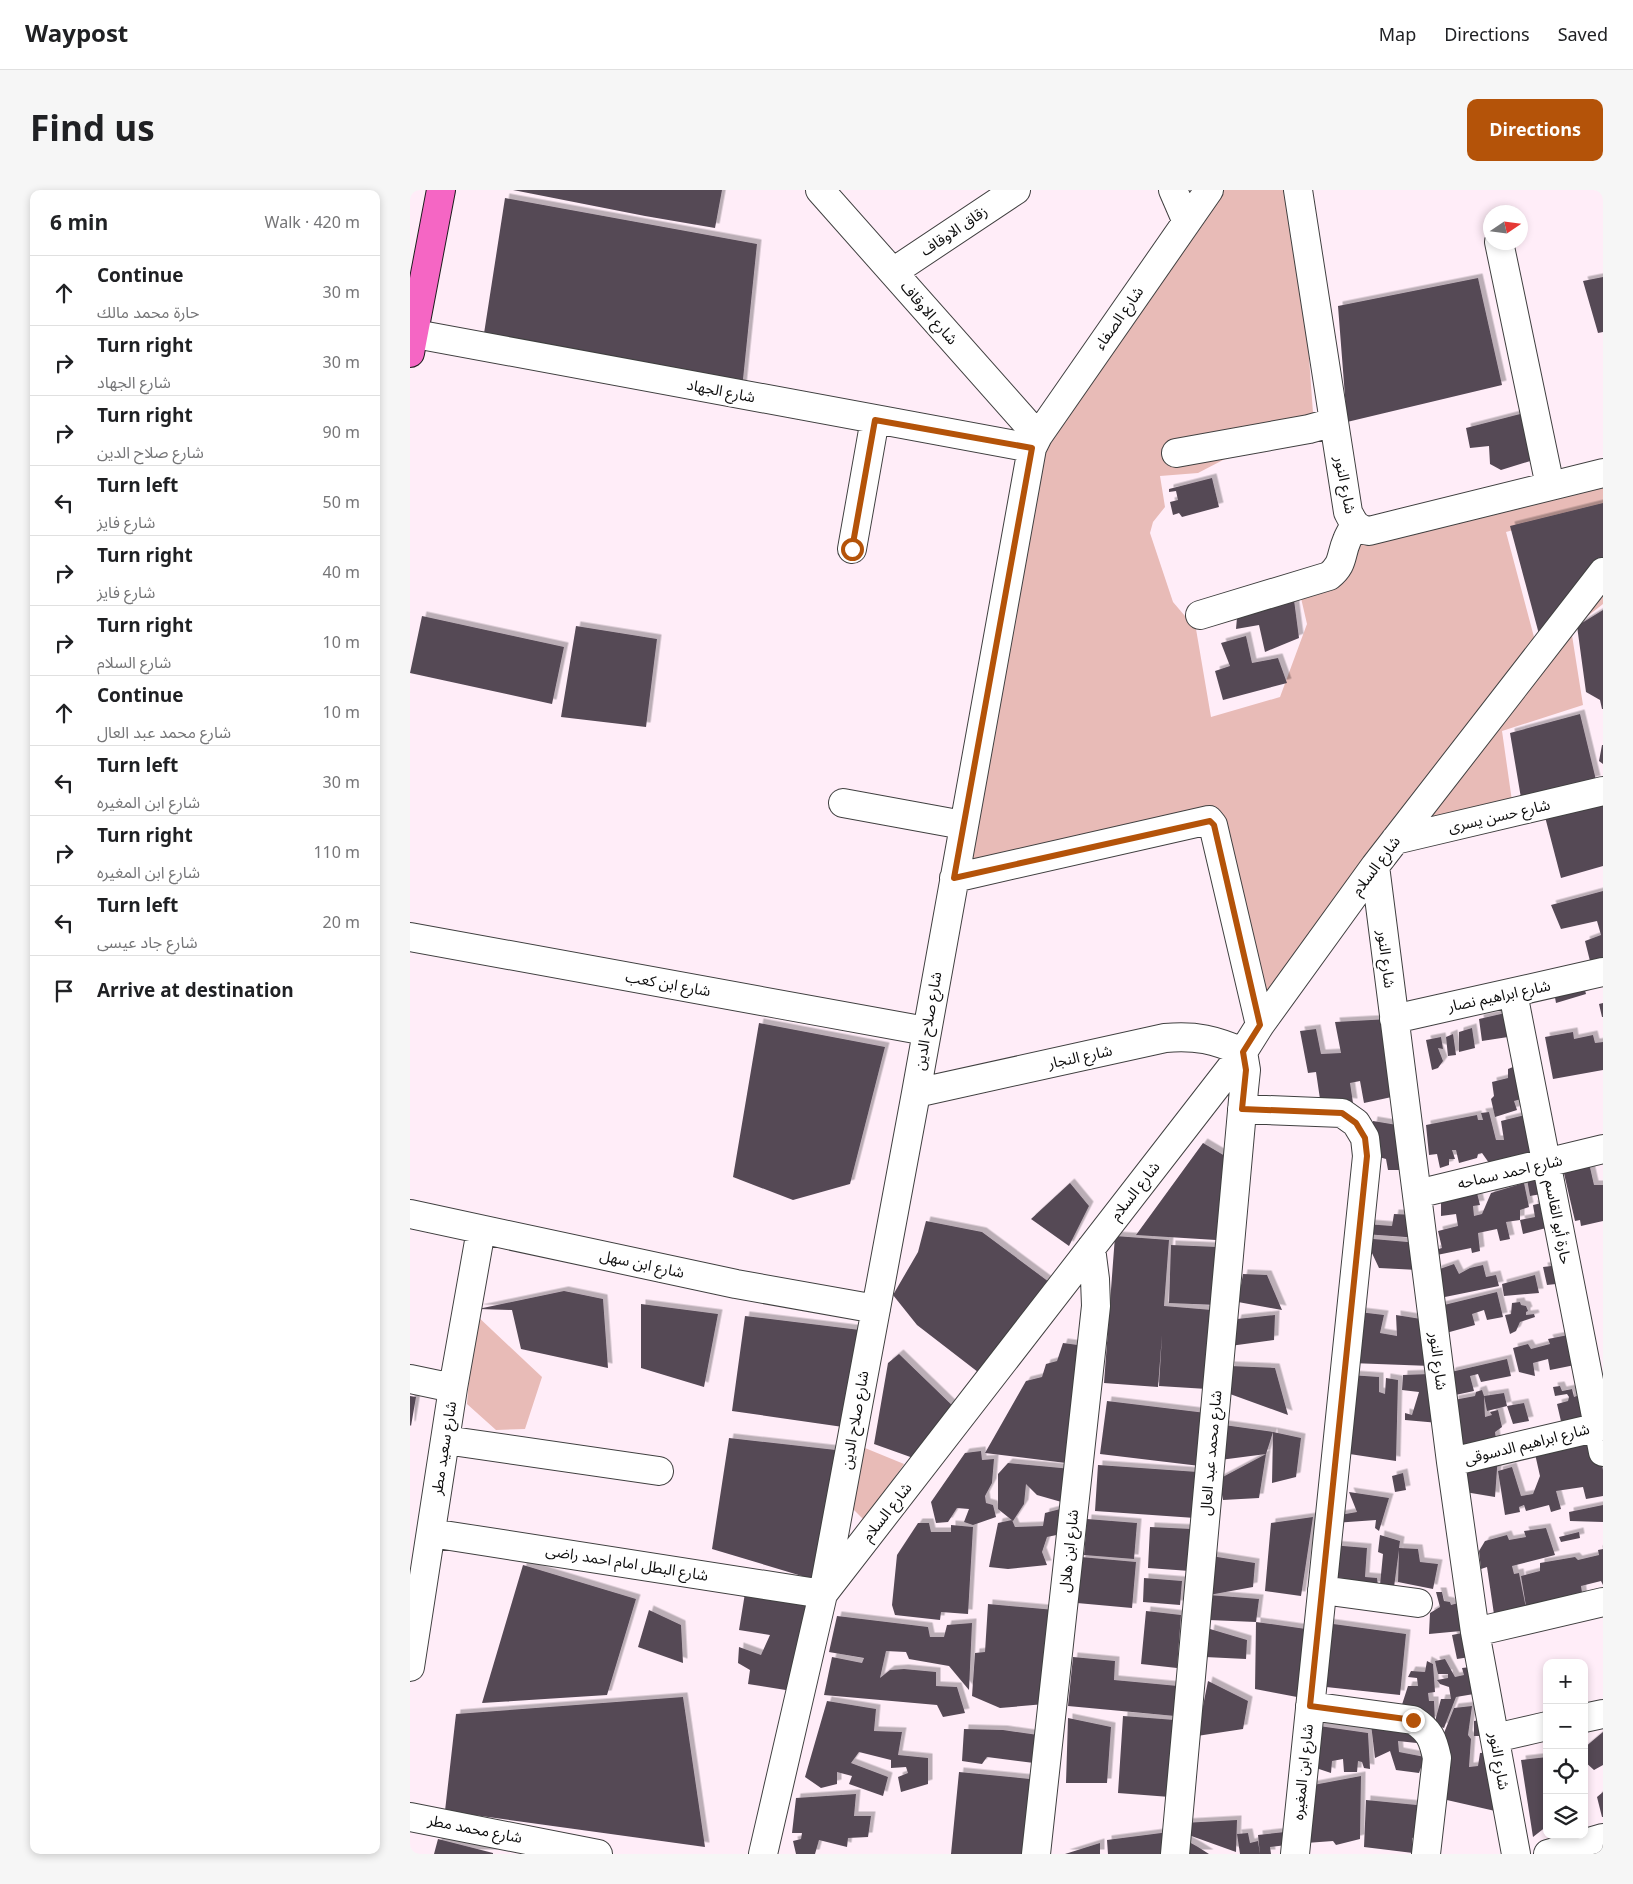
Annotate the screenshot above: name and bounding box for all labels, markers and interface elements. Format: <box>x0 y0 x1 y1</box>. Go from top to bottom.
text: Waypost <box>25 9 128 60</box>
text: Map <box>1379 16 1416 54</box>
text: Directions <box>1444 16 1530 54</box>
text: Saved <box>1558 16 1608 54</box>
text: Find us <box>30 93 155 167</box>
button: Directions <box>1467 99 1603 161</box>
street label: زقاق الاوقاف <box>913 196 995 266</box>
text: 6 min <box>50 201 108 245</box>
north arrow <box>1483 205 1528 250</box>
text: Walk · 420 m <box>265 206 360 240</box>
text: Continue <box>97 256 184 296</box>
street label: شارع الاوقاف <box>891 273 967 353</box>
text: 30 m <box>323 276 360 310</box>
icon: ahead <box>50 279 78 307</box>
street label: شارع الصفاء <box>1085 279 1153 357</box>
text: حارة محمد مالك <box>97 296 199 330</box>
text: Turn right <box>97 326 193 366</box>
text: 30 m <box>323 346 360 380</box>
icon: right <box>50 349 78 377</box>
text: شارع الجهاد <box>97 366 171 400</box>
street label: شارع الجهاد <box>684 369 758 413</box>
text: Turn right <box>97 396 193 436</box>
text: 90 m <box>323 416 360 450</box>
icon: right <box>50 419 78 447</box>
text: شارع صلاح الدين <box>97 436 204 470</box>
street label: شارع النور <box>1324 452 1366 517</box>
text: Turn left <box>97 466 178 506</box>
text: 50 m <box>323 486 360 520</box>
icon: left <box>50 489 78 517</box>
text: شارع فايز <box>97 506 155 540</box>
text: Turn right <box>97 536 193 576</box>
route start <box>841 538 864 561</box>
text: 40 m <box>323 556 360 590</box>
icon: right <box>50 559 78 587</box>
text: شارع فايز <box>97 576 155 610</box>
text: Turn right <box>97 606 193 646</box>
text: 10 m <box>323 626 360 660</box>
icon: right <box>50 629 78 657</box>
text: شارع السلام <box>97 646 171 680</box>
text: Continue <box>97 676 184 716</box>
text: 10 m <box>323 696 360 730</box>
icon: ahead <box>50 699 78 727</box>
text: شارع محمد عبد العال <box>97 716 231 750</box>
text: Turn left <box>97 746 178 786</box>
text: 30 m <box>323 766 360 800</box>
icon: left <box>50 769 78 797</box>
text: شارع ابن المغيره <box>97 786 200 820</box>
street label: شارع حسن يسرى <box>1445 789 1554 843</box>
text: Turn right <box>97 816 193 856</box>
street label: شارع السلام <box>1342 828 1410 903</box>
text: 110 m <box>313 836 360 870</box>
icon: right <box>50 839 78 867</box>
text: شارع ابن المغيره <box>97 856 200 890</box>
text: Turn left <box>97 886 178 926</box>
text: 20 m <box>323 906 360 940</box>
icon: left <box>50 909 78 937</box>
text: شارع جاد عيسى <box>97 926 198 960</box>
street label: شارع النور <box>1366 927 1405 990</box>
street label: شارع ابن كعب <box>623 961 713 1007</box>
street label: شارع صلاح الدين <box>904 969 952 1073</box>
street label: شارع ابراهيم نصار <box>1444 969 1554 1023</box>
text: Arrive at destination <box>97 971 294 1011</box>
icon: arrive <box>50 977 78 1005</box>
street label: شارع النجار <box>1044 1035 1115 1080</box>
street label: شارع احمد سماحه <box>1454 1144 1566 1200</box>
street label: شارع السلام <box>1101 1154 1169 1228</box>
street label: حارة أبو القاسم <box>1534 1177 1582 1267</box>
street label: شارع ابن سهل <box>597 1239 688 1289</box>
street label: شارع النور <box>1418 1329 1457 1392</box>
street label: شارع صلاح الدين <box>831 1368 879 1472</box>
street label: شارع محمد عبد العال <box>1190 1389 1232 1517</box>
street label: شارع سعيد مطر <box>421 1399 467 1498</box>
street label: شارع ابراهيم الدسوقى <box>1461 1413 1593 1475</box>
street label: شارع السلام <box>853 1475 921 1549</box>
street label: شارع ابن هلال <box>1049 1508 1089 1594</box>
street label: شارع البطل امام احمد راضى <box>543 1534 711 1592</box>
map controls <box>1543 1659 1588 1839</box>
button: + <box>1543 1659 1588 1704</box>
button: − <box>1543 1704 1588 1749</box>
route end <box>1402 1709 1425 1732</box>
street label: شارع ابن المغيره <box>1282 1722 1324 1822</box>
street label: شارع النور <box>1478 1729 1520 1793</box>
button: locate <box>1543 1749 1588 1794</box>
button: layers <box>1543 1794 1588 1839</box>
street label: شارع محمد مطر <box>424 1804 525 1854</box>

